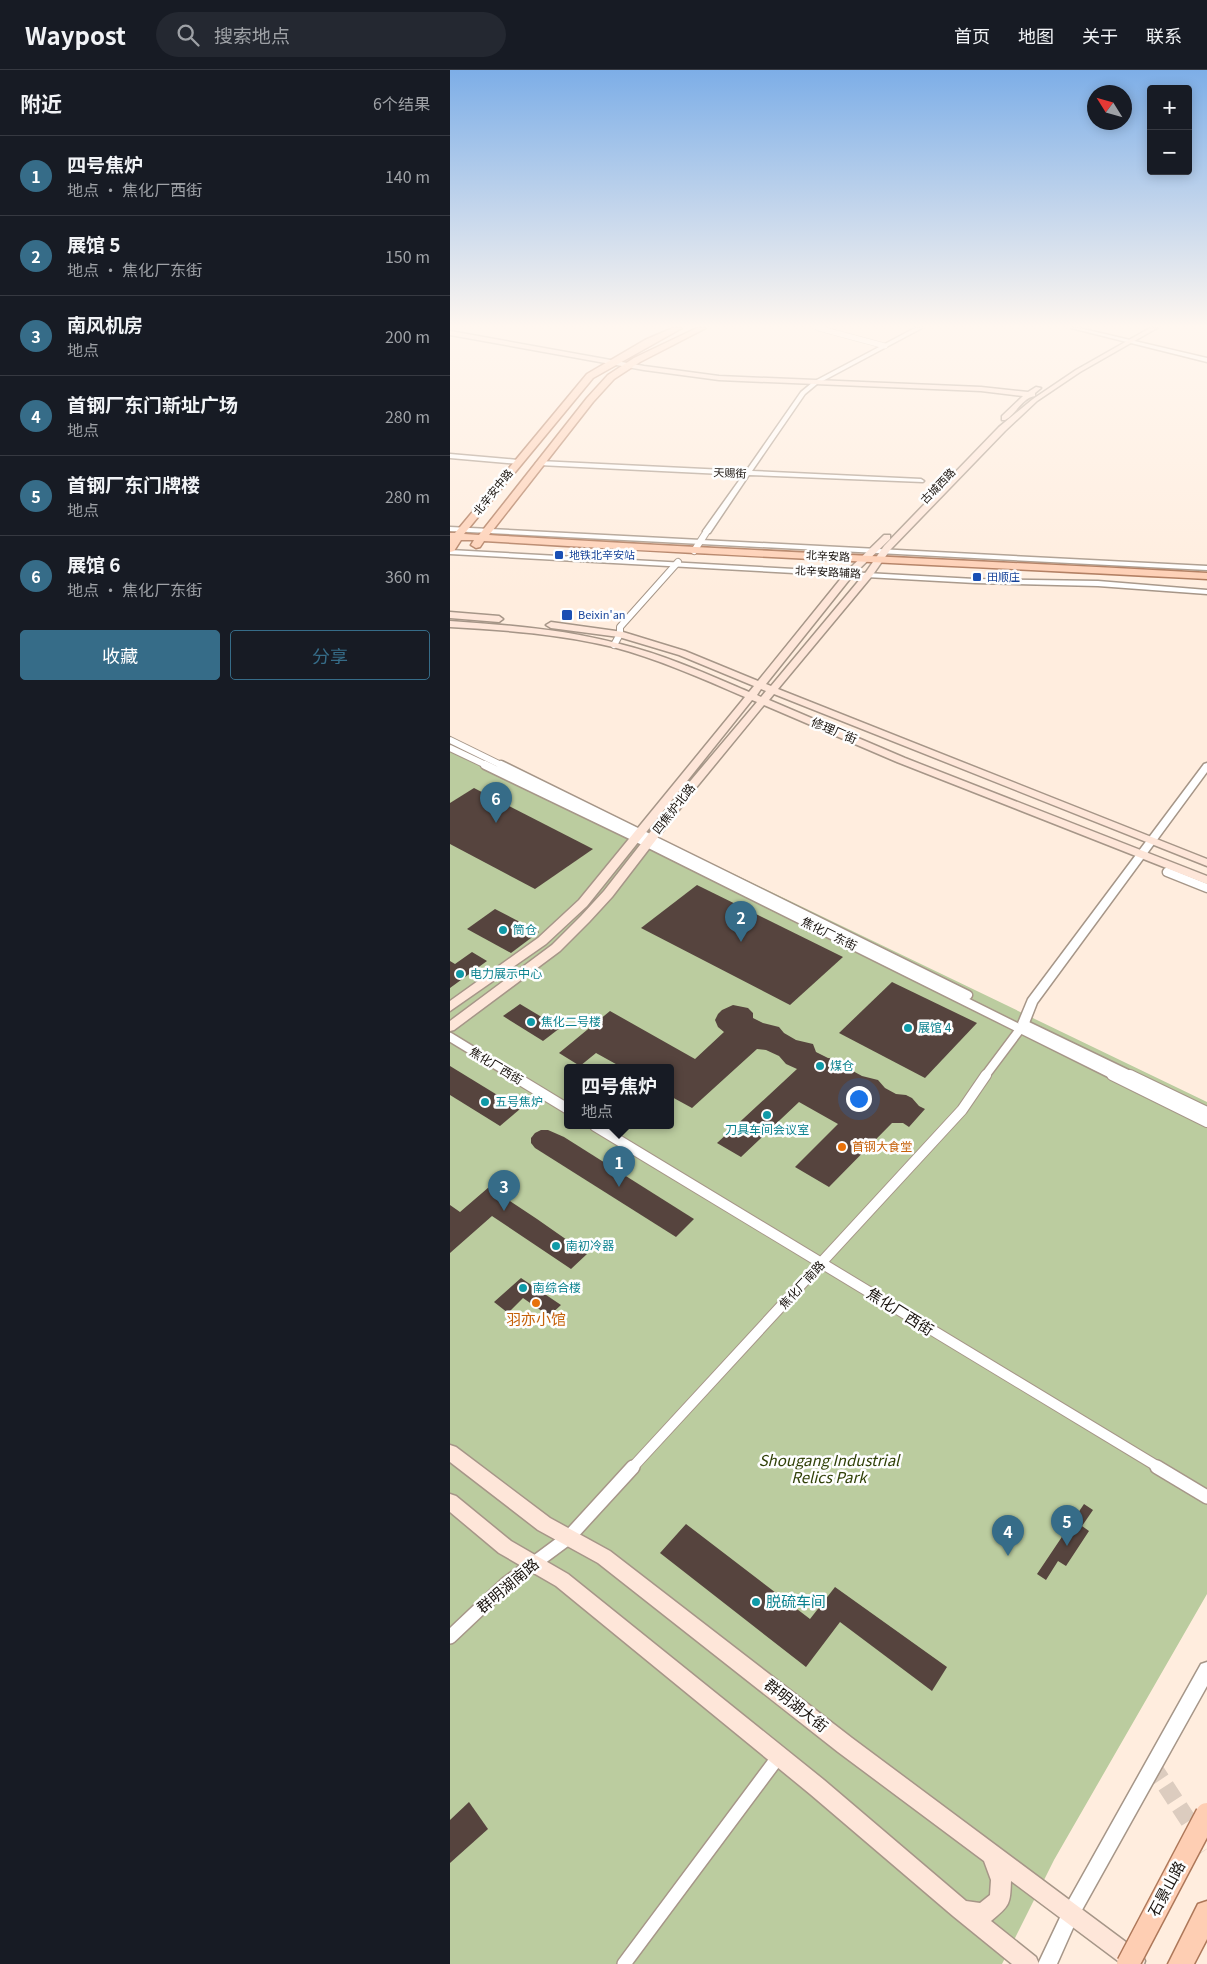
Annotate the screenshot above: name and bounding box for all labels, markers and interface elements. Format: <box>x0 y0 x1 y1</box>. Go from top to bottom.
search box <box>156 12 506 57</box>
text: Waypost <box>25 17 126 52</box>
icon: search <box>174 21 202 49</box>
text: 搜索地点 <box>214 21 290 48</box>
text: 首页 <box>954 22 990 48</box>
text: 地图 <box>1018 22 1054 48</box>
text: 关于 <box>1082 22 1118 48</box>
text: 联系 <box>1146 22 1182 48</box>
north arrow <box>1087 85 1132 130</box>
map controls <box>1147 85 1192 175</box>
button: + <box>1147 85 1192 130</box>
text: 附近 <box>20 88 62 118</box>
text: 6个结果 <box>373 91 430 115</box>
button: − <box>1147 130 1192 175</box>
text: 四号焦炉 <box>67 150 143 177</box>
text: 1 <box>31 164 41 188</box>
text: 140 m <box>385 164 430 188</box>
text: 地点 · 焦化厂西街 <box>67 177 202 201</box>
text: 展馆 5 <box>67 230 121 257</box>
text: 2 <box>31 244 41 268</box>
text: 150 m <box>385 244 430 268</box>
text: 地点 · 焦化厂东街 <box>67 257 202 281</box>
text: 南风机房 <box>67 310 143 337</box>
text: 3 <box>31 324 41 348</box>
text: 200 m <box>385 324 430 348</box>
text: 地点 <box>67 337 99 361</box>
text: 首钢厂东门新址广场 <box>67 390 238 417</box>
text: 4 <box>31 404 41 428</box>
text: 280 m <box>385 404 430 428</box>
text: 地点 <box>67 417 99 441</box>
street label: 天赐街 <box>713 463 747 481</box>
street label: 古城西路 <box>916 464 958 507</box>
street label: 北辛安中路 <box>469 465 516 518</box>
text: 首钢厂东门牌楼 <box>67 470 200 497</box>
text: 5 <box>31 484 41 508</box>
text: 280 m <box>385 484 430 508</box>
text: 地点 <box>67 497 99 521</box>
place label: 地铁北辛安站 <box>569 546 635 562</box>
street label: 北辛安路 <box>806 546 850 564</box>
marker: 地铁北辛安站 <box>553 549 565 561</box>
text: 展馆 6 <box>67 550 121 577</box>
street label: 北辛安路辅路 <box>795 561 861 581</box>
text: 6 <box>31 564 41 588</box>
text: 360 m <box>385 564 430 588</box>
place label: 田顺庄 <box>987 568 1020 584</box>
marker: 田顺庄 <box>971 571 983 583</box>
text: 地点 · 焦化厂东街 <box>67 577 202 601</box>
place label: Beixin'an <box>578 606 626 622</box>
marker: Beixin'an <box>560 608 574 622</box>
button: 收藏 <box>20 630 220 680</box>
button: 分享 <box>230 630 430 680</box>
street label: 修理厂街 <box>809 712 860 747</box>
street label: 四焦炉北路 <box>648 779 698 837</box>
pin: 6 <box>480 782 512 823</box>
pin: 2 <box>725 901 757 942</box>
street label: 焦化厂东街 <box>799 912 860 953</box>
place label: 筒仓 <box>513 920 537 937</box>
marker: 筒仓 <box>497 924 509 936</box>
place label: 电力展示中心 <box>470 964 542 981</box>
marker: 电力展示中心 <box>454 968 466 980</box>
place label: 焦化二号楼 <box>541 1012 601 1029</box>
marker: 焦化二号楼 <box>525 1016 537 1028</box>
place label: 展馆 4 <box>918 1018 952 1035</box>
marker: 展馆 4 <box>902 1022 914 1034</box>
street label: 焦化厂西街 <box>467 1042 527 1087</box>
place label: 煤仓 <box>830 1056 854 1073</box>
marker: 煤仓 <box>814 1060 826 1072</box>
popup <box>564 1064 674 1129</box>
text: 四号焦炉 <box>581 1071 657 1098</box>
your location <box>846 1086 872 1112</box>
place label: 五号焦炉 <box>495 1092 543 1109</box>
marker: 五号焦炉 <box>479 1096 491 1108</box>
text: 地点 <box>581 1098 613 1122</box>
marker: 刀具车间会议室 <box>761 1109 773 1121</box>
place label: 刀具车间会议室 <box>725 1120 809 1137</box>
place label: 首钢大食堂 <box>852 1137 912 1154</box>
marker: 首钢大食堂 <box>836 1141 848 1153</box>
pin: 1 <box>603 1146 635 1187</box>
pin: 3 <box>488 1170 520 1211</box>
place label: 南初冷器 <box>566 1236 614 1253</box>
marker: 南初冷器 <box>550 1240 562 1252</box>
street label: 焦化厂南路 <box>774 1256 828 1312</box>
place label: 南综合楼 <box>533 1278 581 1295</box>
marker: 南综合楼 <box>517 1282 529 1294</box>
street label: 焦化厂西街 <box>863 1282 938 1340</box>
marker: 羽亦小馆 <box>530 1297 542 1309</box>
place label: 羽亦小馆 <box>506 1308 566 1329</box>
park label: Shougang Industrial Relics Park <box>759 1449 901 1487</box>
pin: 5 <box>1051 1505 1083 1546</box>
pin: 4 <box>992 1515 1024 1556</box>
street label: 群明湖南路 <box>472 1553 543 1617</box>
place label: 脱硫车间 <box>766 1590 826 1611</box>
marker: 脱硫车间 <box>750 1596 762 1608</box>
street label: 群明湖大街 <box>761 1673 833 1736</box>
street label: 石景山路 <box>1142 1857 1189 1920</box>

